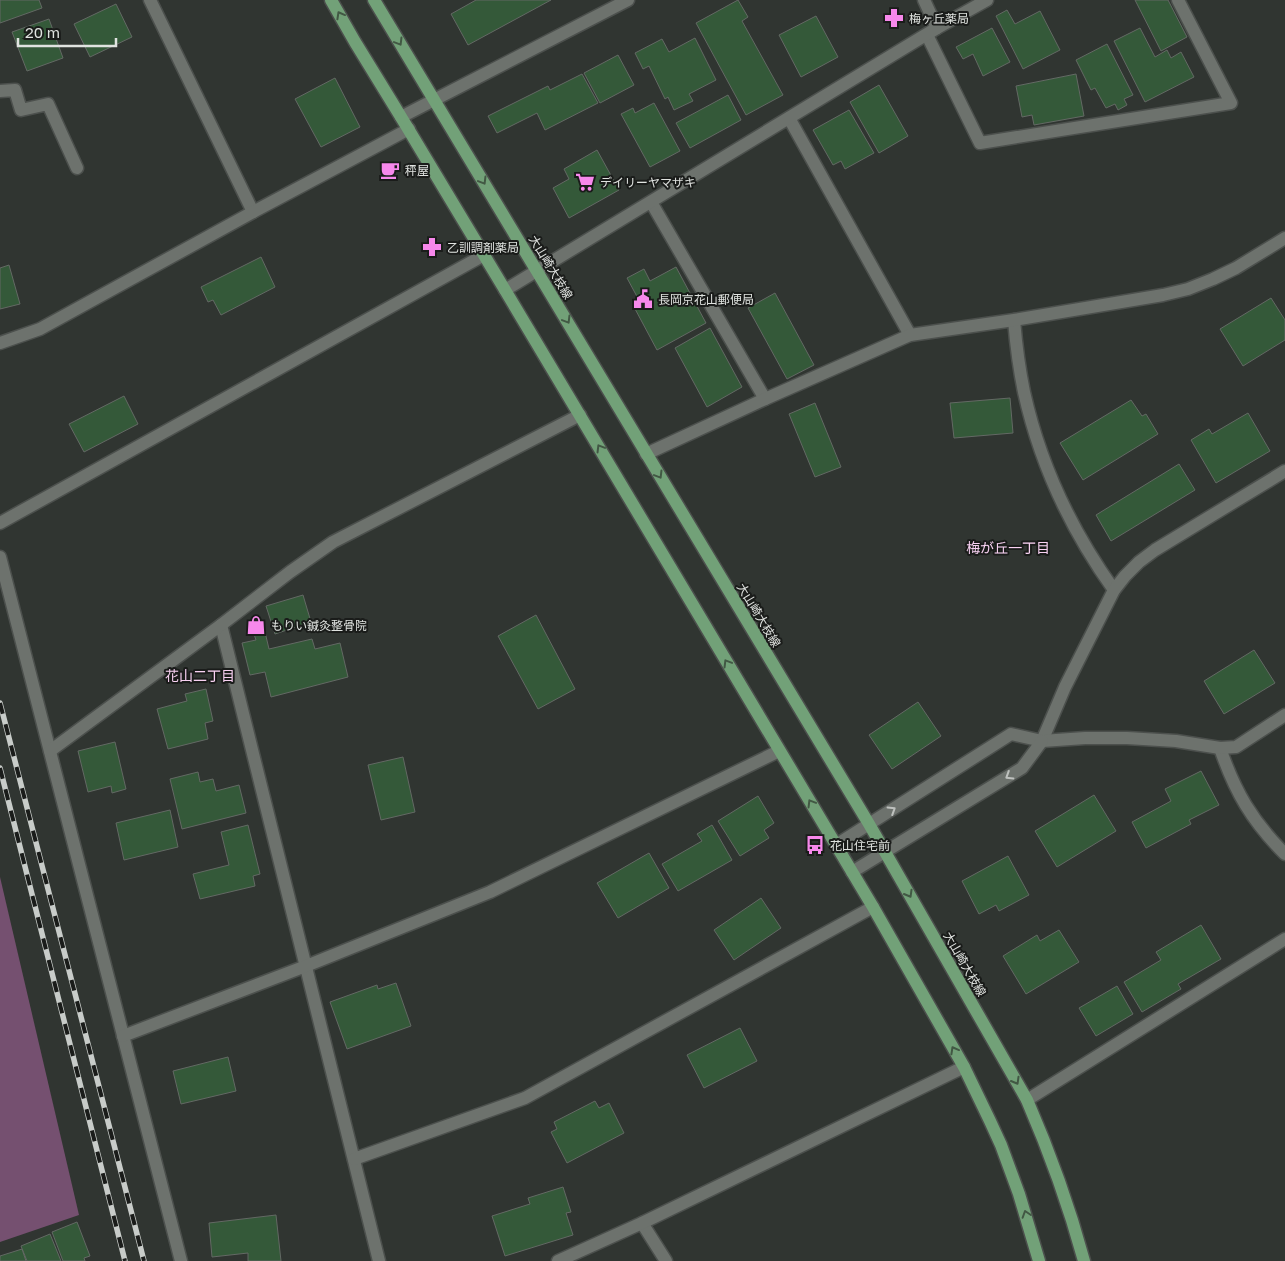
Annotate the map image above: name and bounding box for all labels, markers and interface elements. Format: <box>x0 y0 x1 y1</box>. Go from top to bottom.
pharmacy icon: 梅ヶ丘薬局 <box>883 7 905 29</box>
one-way arrow <box>336 11 346 20</box>
place label: 梅ヶ丘薬局 <box>909 11 969 26</box>
scale bar <box>18 15 115 47</box>
text: 20 m <box>25 23 60 41</box>
one-way arrow <box>392 37 402 46</box>
cafe icon: 秤屋 <box>379 159 401 181</box>
place label: 秤屋 <box>405 163 429 178</box>
supermarket icon: デイリーヤマザキ <box>574 171 596 193</box>
one-way arrow <box>477 175 487 184</box>
place label: デイリーヤマザキ <box>600 175 696 190</box>
street label: 大山崎大枝線 <box>526 232 576 302</box>
pharmacy icon: 乙訓調剤薬局 <box>421 236 443 258</box>
place label: 乙訓調剤薬局 <box>447 240 519 255</box>
public building icon: 長岡京花山郵便局 <box>632 288 654 310</box>
place label: 長岡京花山郵便局 <box>658 292 754 307</box>
one-way arrow <box>561 315 571 324</box>
one-way arrow <box>596 445 606 454</box>
one-way arrow <box>652 470 662 479</box>
district label: 梅が丘一丁目 <box>966 539 1050 556</box>
street label: 大山崎大枝線 <box>734 580 784 650</box>
shop icon: もりい鍼灸整骨院 <box>245 614 267 636</box>
place label: もりい鍼灸整骨院 <box>271 618 367 633</box>
one-way arrow <box>724 660 734 669</box>
district label: 花山二丁目 <box>165 667 235 684</box>
one-way arrow <box>1006 769 1015 779</box>
one-way arrow <box>807 800 817 809</box>
one-way arrow <box>886 806 895 816</box>
bus stop icon: 花山住宅前 <box>804 834 826 856</box>
place label: 花山住宅前 <box>830 838 890 853</box>
one-way arrow <box>903 889 913 898</box>
street label: 大山崎大枝線 <box>941 929 989 999</box>
one-way arrow <box>950 1046 960 1055</box>
one-way arrow <box>1010 1076 1020 1085</box>
one-way arrow <box>1021 1211 1031 1219</box>

